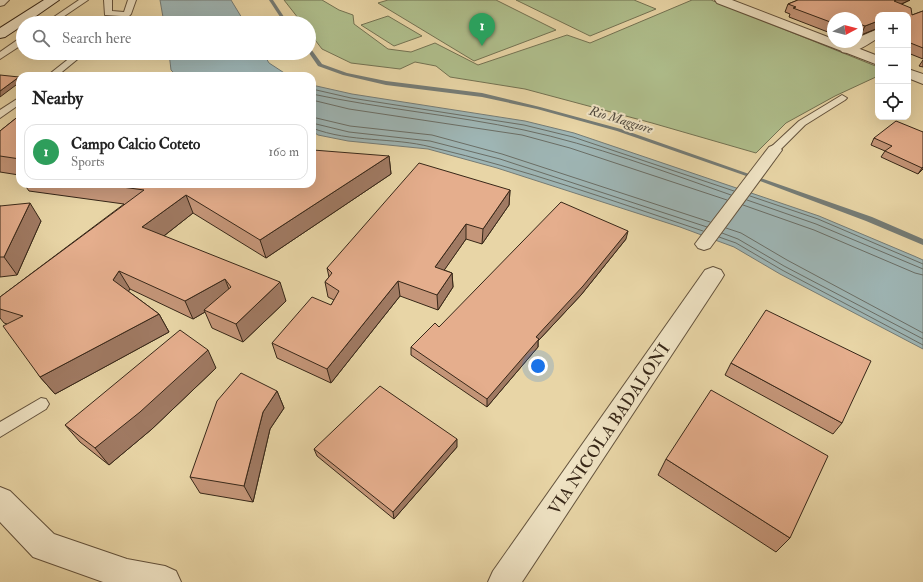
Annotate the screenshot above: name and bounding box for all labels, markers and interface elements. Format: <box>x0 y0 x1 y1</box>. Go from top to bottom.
north arrow <box>827 12 863 48</box>
map controls <box>875 12 911 120</box>
button: + <box>875 12 911 48</box>
pin: 1 <box>469 13 495 46</box>
search box <box>16 16 316 60</box>
icon: search <box>30 27 52 49</box>
text: Search here <box>62 29 131 48</box>
button: − <box>875 48 911 84</box>
button: locate <box>875 84 911 120</box>
text: Nearby <box>32 88 83 109</box>
water label: Rio Maggiore <box>586 102 655 137</box>
text: Campo Calcio Coteto <box>71 135 200 154</box>
text: 1 <box>44 144 48 160</box>
text: 160 m <box>268 144 299 160</box>
text: Sports <box>71 154 105 170</box>
street label: VIA NICOLA BADALONI <box>544 339 674 519</box>
your location <box>528 356 548 376</box>

